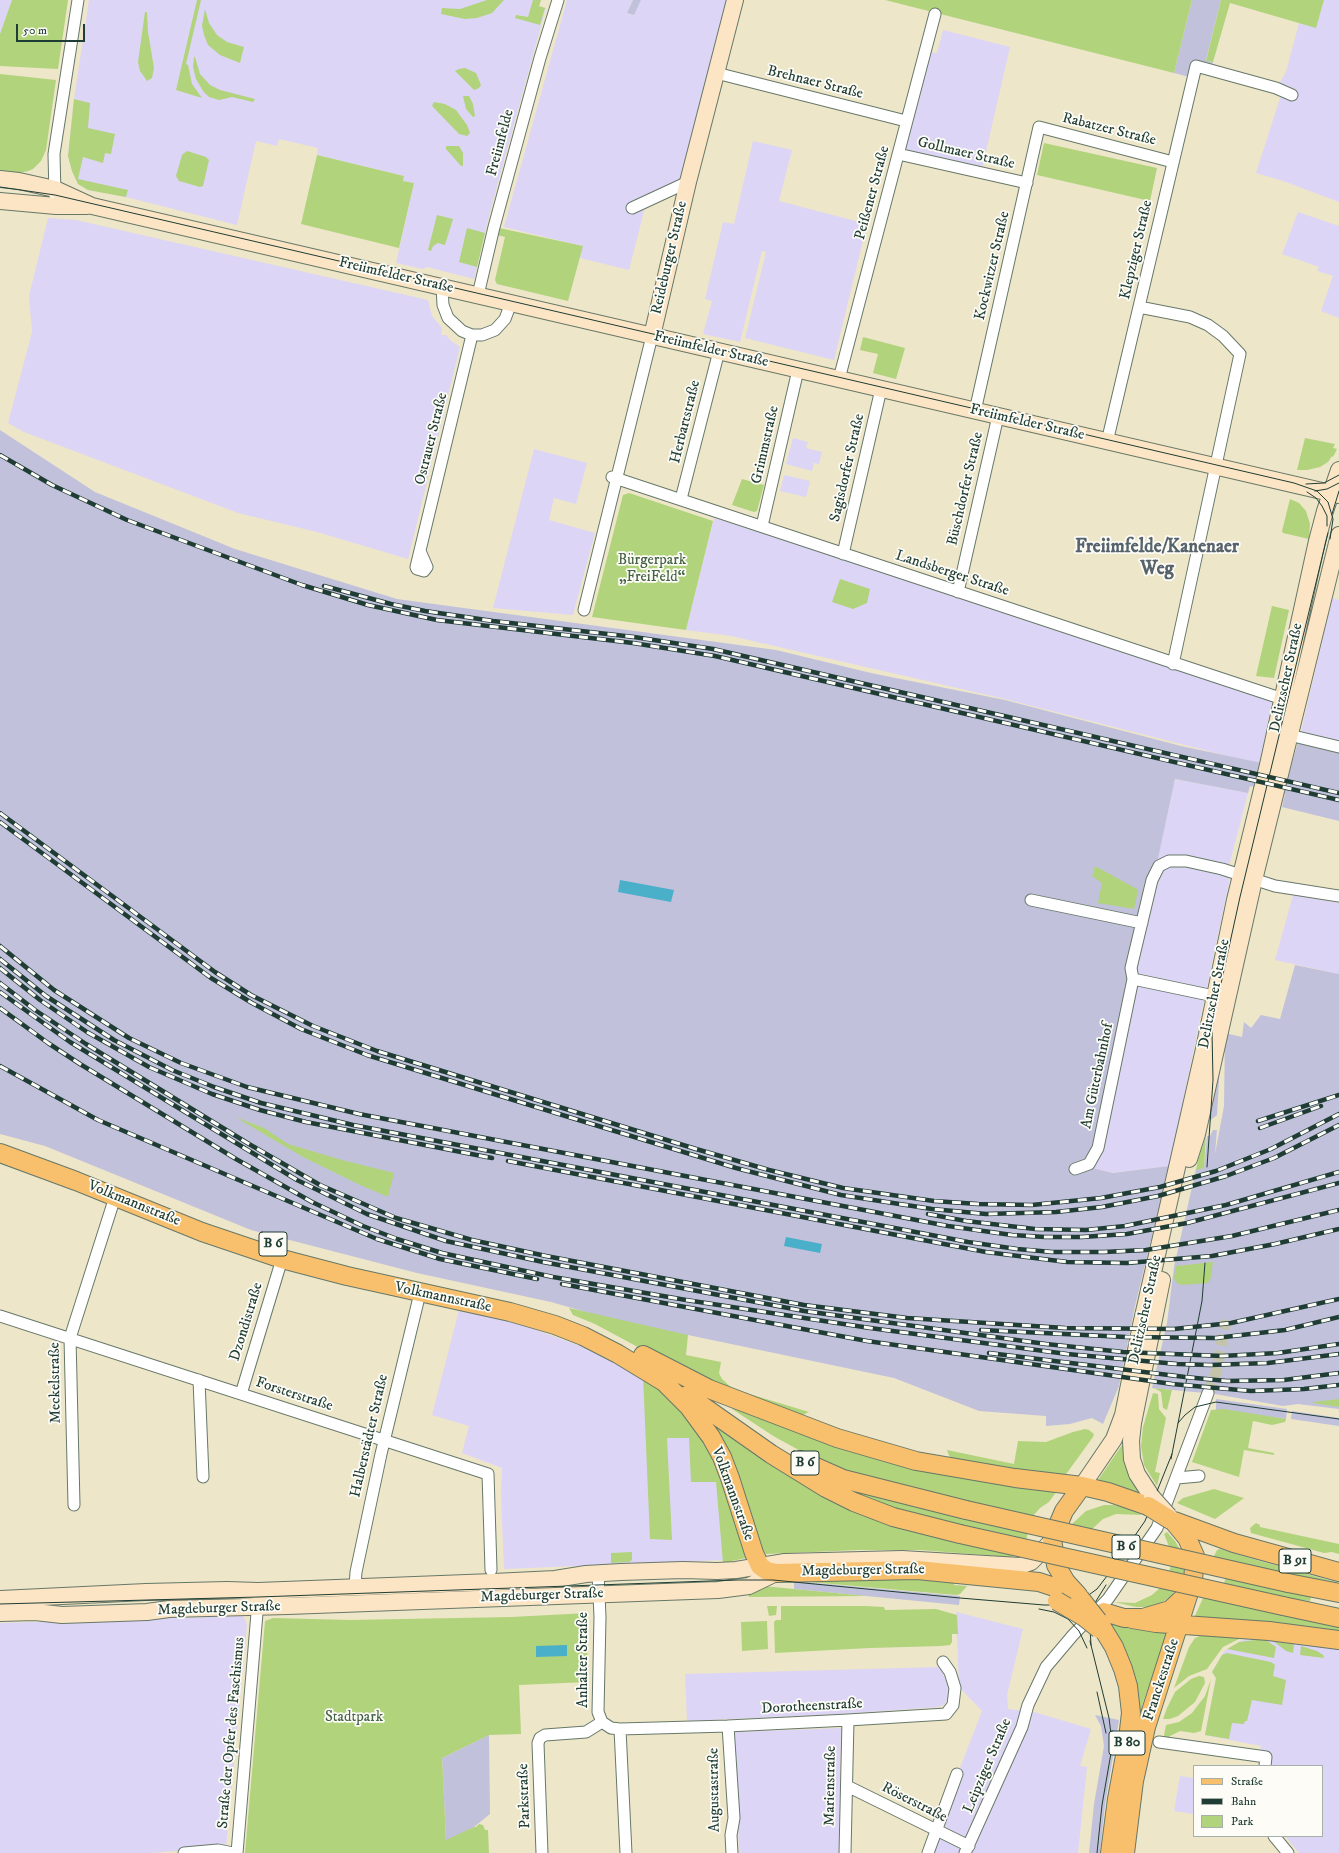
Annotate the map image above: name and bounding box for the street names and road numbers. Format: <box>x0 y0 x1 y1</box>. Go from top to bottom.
street label: Brehnaer Straße <box>765 62 865 104</box>
street label: Freiimfelde <box>483 108 519 178</box>
street label: Rabatzer Straße <box>1060 110 1158 150</box>
street label: Gollmaer Straße <box>916 134 1016 174</box>
street label: Peißener Straße <box>852 144 894 242</box>
street label: Klepziger Straße <box>1117 199 1157 301</box>
street label: Reideburger Straße <box>648 200 692 316</box>
street label: Kockwitzer Straße <box>972 210 1014 322</box>
street label: Freiimfelder Straße <box>337 254 455 298</box>
street label: Freiimfelder Straße <box>652 328 770 372</box>
street label: Herbartstraße <box>667 379 705 465</box>
street label: Ostrauer Straße <box>412 391 452 487</box>
street label: Freiimfelder Straße <box>968 401 1086 445</box>
street label: Grimmstraße <box>748 404 784 486</box>
street label: Sagisdorfer Straße <box>827 412 869 524</box>
street label: Büschdorfer Straße <box>944 430 988 548</box>
street label: Landsberger Straße <box>893 547 1011 601</box>
street label: Delitzscher Straße <box>1267 622 1307 734</box>
street label: Delitzscher Straße <box>1196 938 1234 1050</box>
street label: Am Güterbahnhof <box>1078 1022 1118 1130</box>
street label: Volkmannstraße <box>85 1177 183 1231</box>
road number: B 6 <box>259 1232 287 1256</box>
street label: Delitzscher Straße <box>1126 1254 1166 1366</box>
street label: Volkmannstraße <box>393 1279 493 1317</box>
street label: Dzondistraße <box>227 1281 267 1363</box>
street label: Meckelstraße <box>46 1342 66 1424</box>
street label: Halberstädter Straße <box>347 1373 393 1499</box>
street label: Forsterstraße <box>253 1374 335 1416</box>
street label: Volkmannstraße <box>707 1445 757 1543</box>
road number: B 6 <box>791 1451 819 1475</box>
road number: B 6 <box>1112 1535 1140 1559</box>
road number: B 91 <box>1279 1549 1311 1573</box>
street label: Magdeburger Straße <box>801 1561 925 1581</box>
street label: Magdeburger Straße <box>480 1585 604 1607</box>
street label: Magdeburger Straße <box>157 1598 281 1620</box>
street label: Anhalter Straße <box>575 1612 593 1708</box>
street label: Straße der Opfer des Faschismus <box>215 1637 249 1829</box>
street label: Franckestraße <box>1140 1637 1184 1723</box>
street label: Dorotheenstraße <box>761 1695 863 1719</box>
street label: Leipziger Straße <box>960 1716 1016 1816</box>
road number: B 80 <box>1109 1731 1145 1755</box>
street label: Marienstraße <box>821 1746 841 1826</box>
street label: Augustastraße <box>705 1748 725 1832</box>
street label: Parkstraße <box>515 1763 535 1829</box>
street label: Röserstraße <box>878 1779 950 1827</box>

